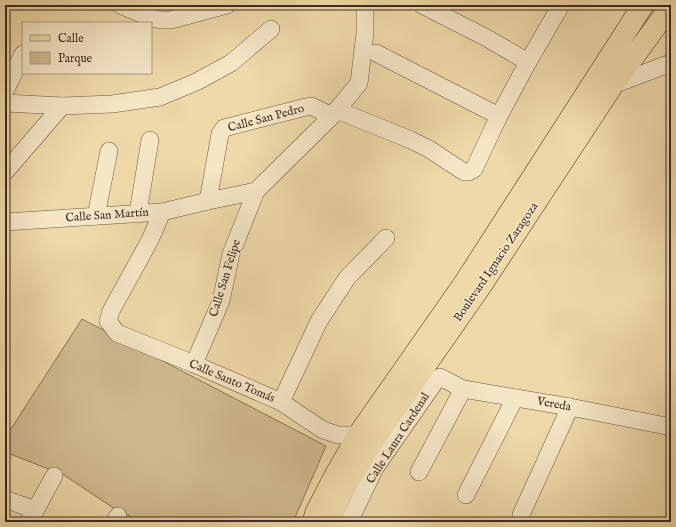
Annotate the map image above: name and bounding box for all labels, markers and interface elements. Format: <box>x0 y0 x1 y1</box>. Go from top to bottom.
legend <box>22 22 152 74</box>
text: Calle <box>58 31 84 46</box>
text: Parque <box>58 51 93 67</box>
street label: Calle San Pedro <box>226 100 306 135</box>
street label: Boulevard Ignacio Zaragoza <box>450 199 542 325</box>
street label: Calle San Martín <box>65 205 150 225</box>
street label: Calle San Felipe <box>206 237 245 319</box>
street label: Calle Santo Tomás <box>187 356 277 406</box>
street label: Calle Laura Cardenal <box>363 389 433 486</box>
street label: Vereda <box>535 393 573 414</box>

